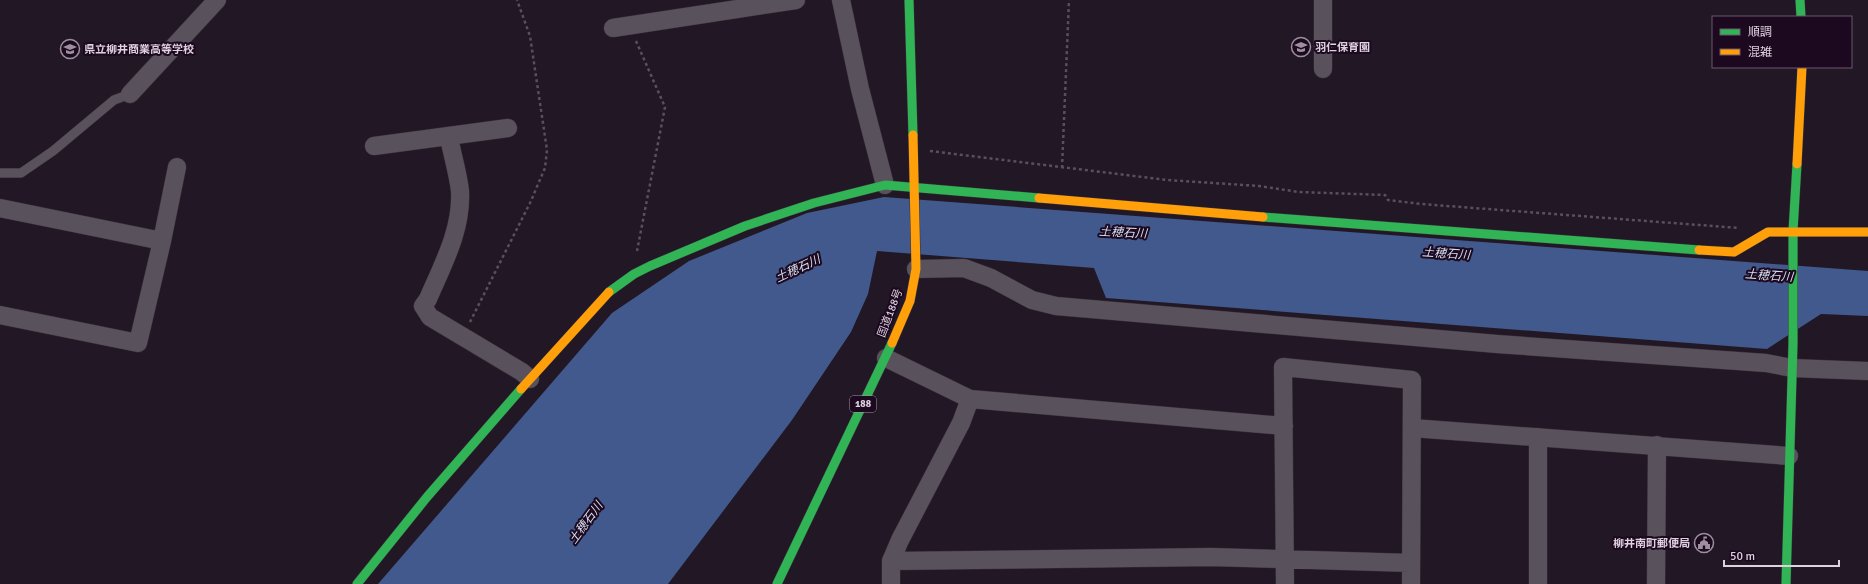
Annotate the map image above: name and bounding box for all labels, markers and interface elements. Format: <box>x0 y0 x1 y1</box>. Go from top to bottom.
legend <box>1712 16 1852 68</box>
text: 順調 <box>1748 25 1772 40</box>
school or university icon: 羽仁保育園 <box>1290 36 1312 58</box>
school or university icon: 県立柳井商業高等学校 <box>59 38 81 60</box>
place label: 羽仁保育園 <box>1315 41 1370 54</box>
place label: 県立柳井商業高等学校 <box>84 43 194 56</box>
text: 混雑 <box>1748 45 1772 60</box>
water label: 土穂石川 <box>1099 224 1149 242</box>
water label: 土穂石川 <box>1422 245 1472 263</box>
water label: 土穂石川 <box>773 251 825 286</box>
water label: 土穂石川 <box>1745 267 1795 285</box>
street label: 国道188号 <box>875 287 905 339</box>
road number: 188 <box>850 396 876 412</box>
water label: 土穂石川 <box>566 498 607 547</box>
public building icon: 柳井南町郵便局 <box>1693 532 1715 554</box>
place label: 柳井南町郵便局 <box>1613 537 1690 550</box>
scale bar <box>1724 542 1839 568</box>
text: 50 m <box>1730 549 1755 564</box>

